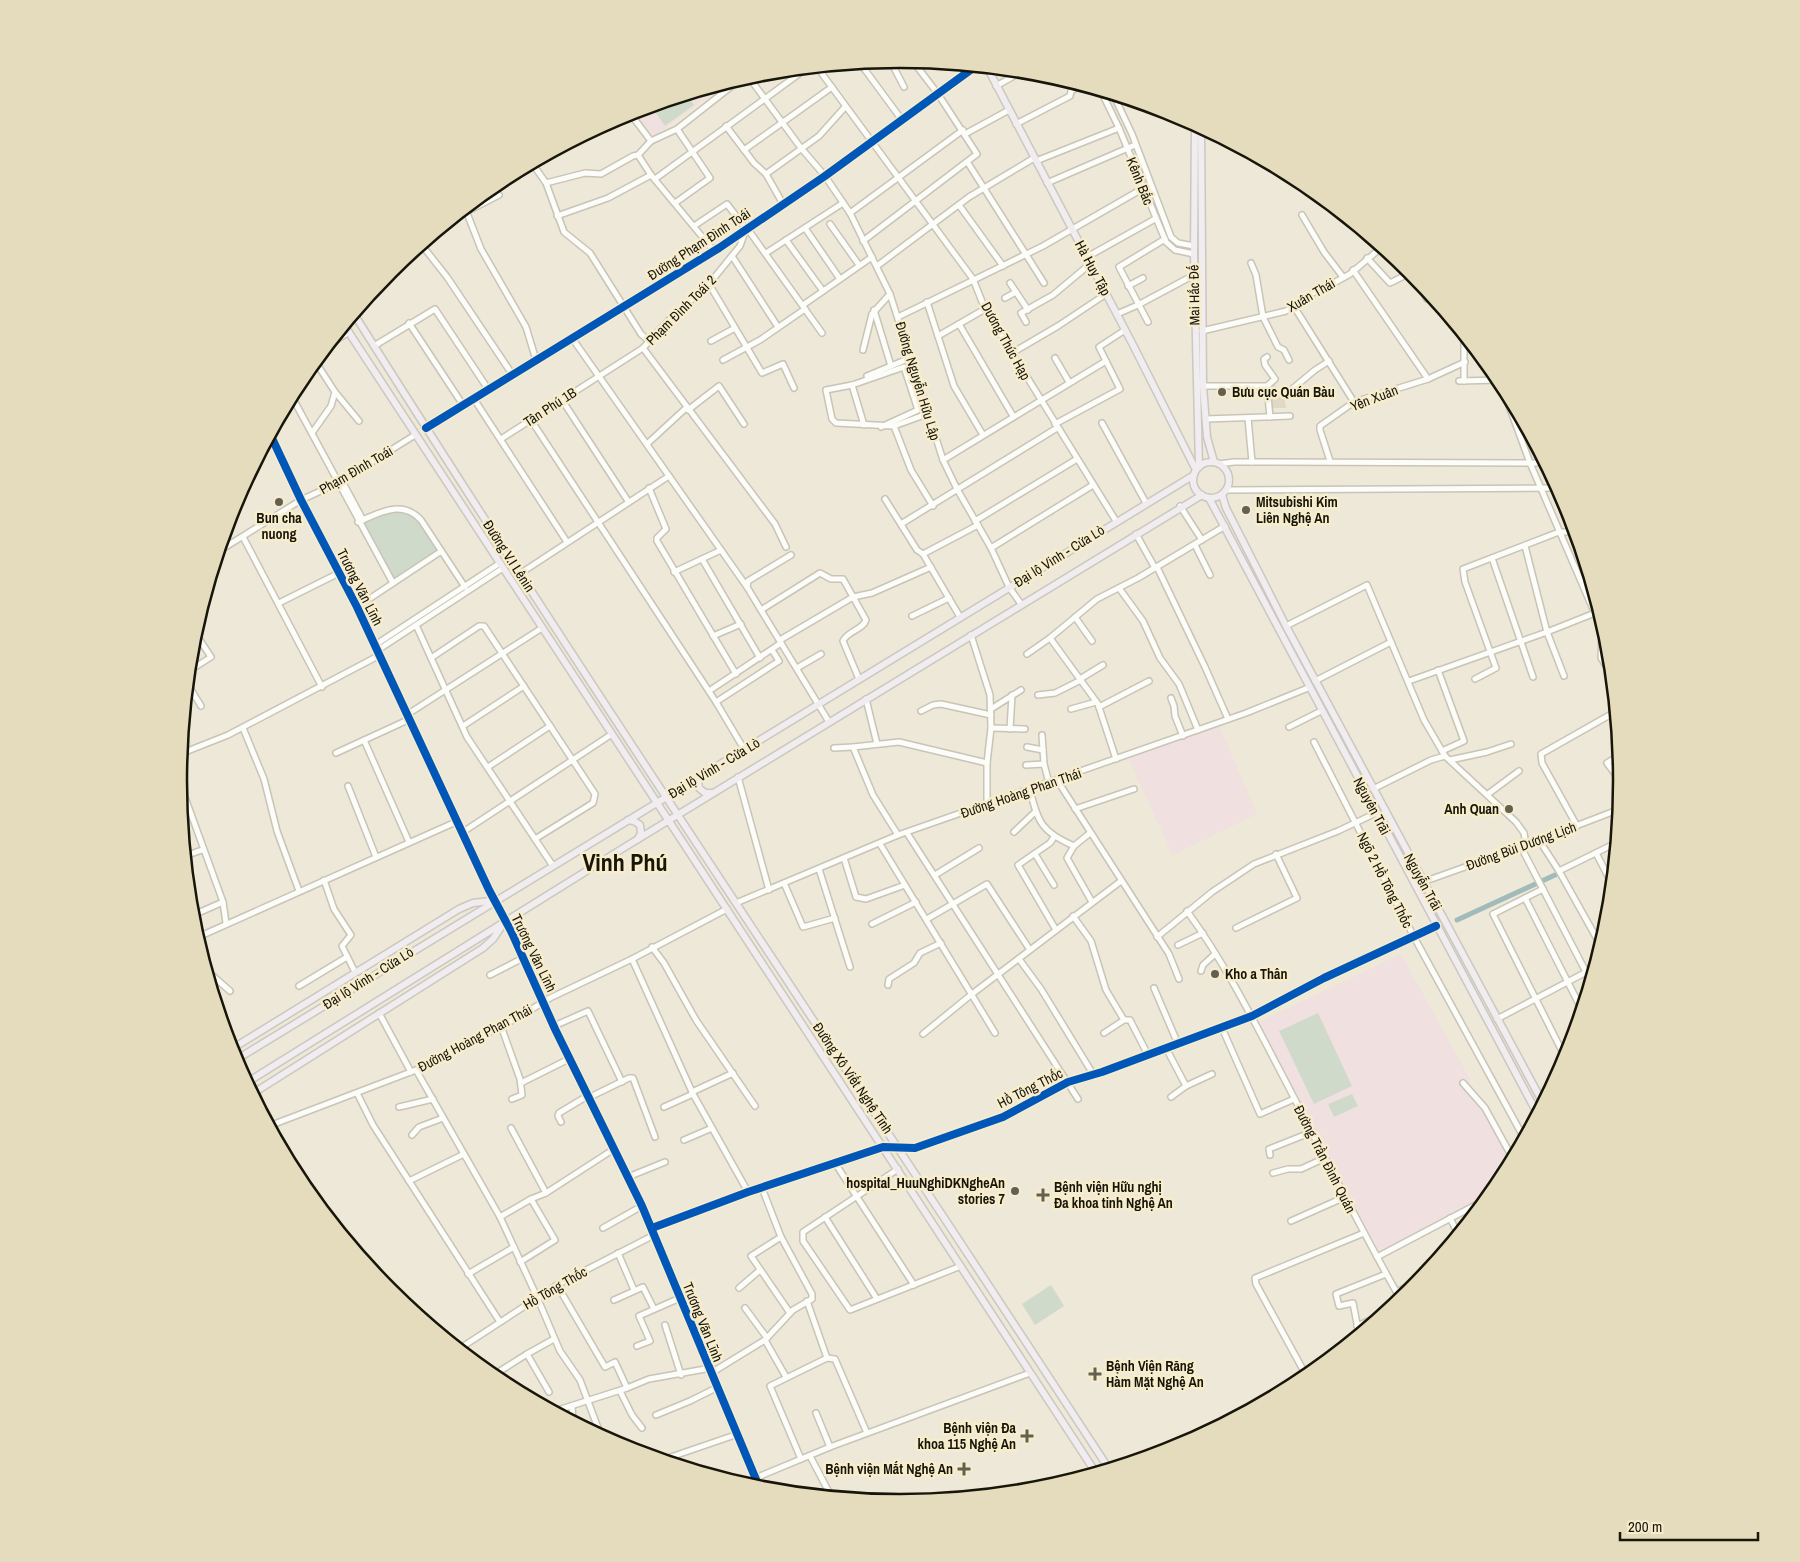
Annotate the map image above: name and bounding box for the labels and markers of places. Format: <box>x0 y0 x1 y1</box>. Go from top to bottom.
place label: Bưu cục Quán Bàu <box>1232 383 1335 401</box>
marker: Bưu cục Quán Bàu <box>1216 386 1228 398</box>
place label: Mitsubishi Kim Liên Nghệ An <box>1256 493 1338 527</box>
marker: Bun cha nuong <box>273 496 285 508</box>
marker: Mitsubishi Kim Liên Nghệ An <box>1240 504 1252 516</box>
place label: Bun cha nuong <box>256 509 302 543</box>
place label: Anh Quan <box>1444 800 1499 818</box>
marker: Anh Quan <box>1503 803 1515 815</box>
place label: Kho a Thân <box>1225 965 1288 983</box>
marker: Kho a Thân <box>1209 968 1221 980</box>
place label: hospital_HuuNghiDKNgheAn stories 7 <box>846 1174 1006 1208</box>
place label: Bệnh viện Hữu nghị Đa khoa tỉnh Nghệ An <box>1054 1178 1173 1212</box>
marker: hospital_HuuNghiDKNgheAn stories 7 <box>1009 1185 1021 1197</box>
marker: Bệnh viện Hữu nghị Đa khoa tỉnh Nghệ An <box>1036 1188 1050 1202</box>
place label: Bệnh Viện Răng Hàm Mặt Nghệ An <box>1106 1357 1204 1391</box>
marker: Bệnh Viện Răng Hàm Mặt Nghệ An <box>1088 1367 1102 1381</box>
place label: Bệnh viện Đa khoa 115 Nghệ An <box>918 1419 1017 1453</box>
marker: Bệnh viện Đa khoa 115 Nghệ An <box>1020 1429 1034 1443</box>
place label: Bệnh viện Mắt Nghệ An <box>825 1460 953 1478</box>
marker: Bệnh viện Mắt Nghệ An <box>957 1462 971 1476</box>

